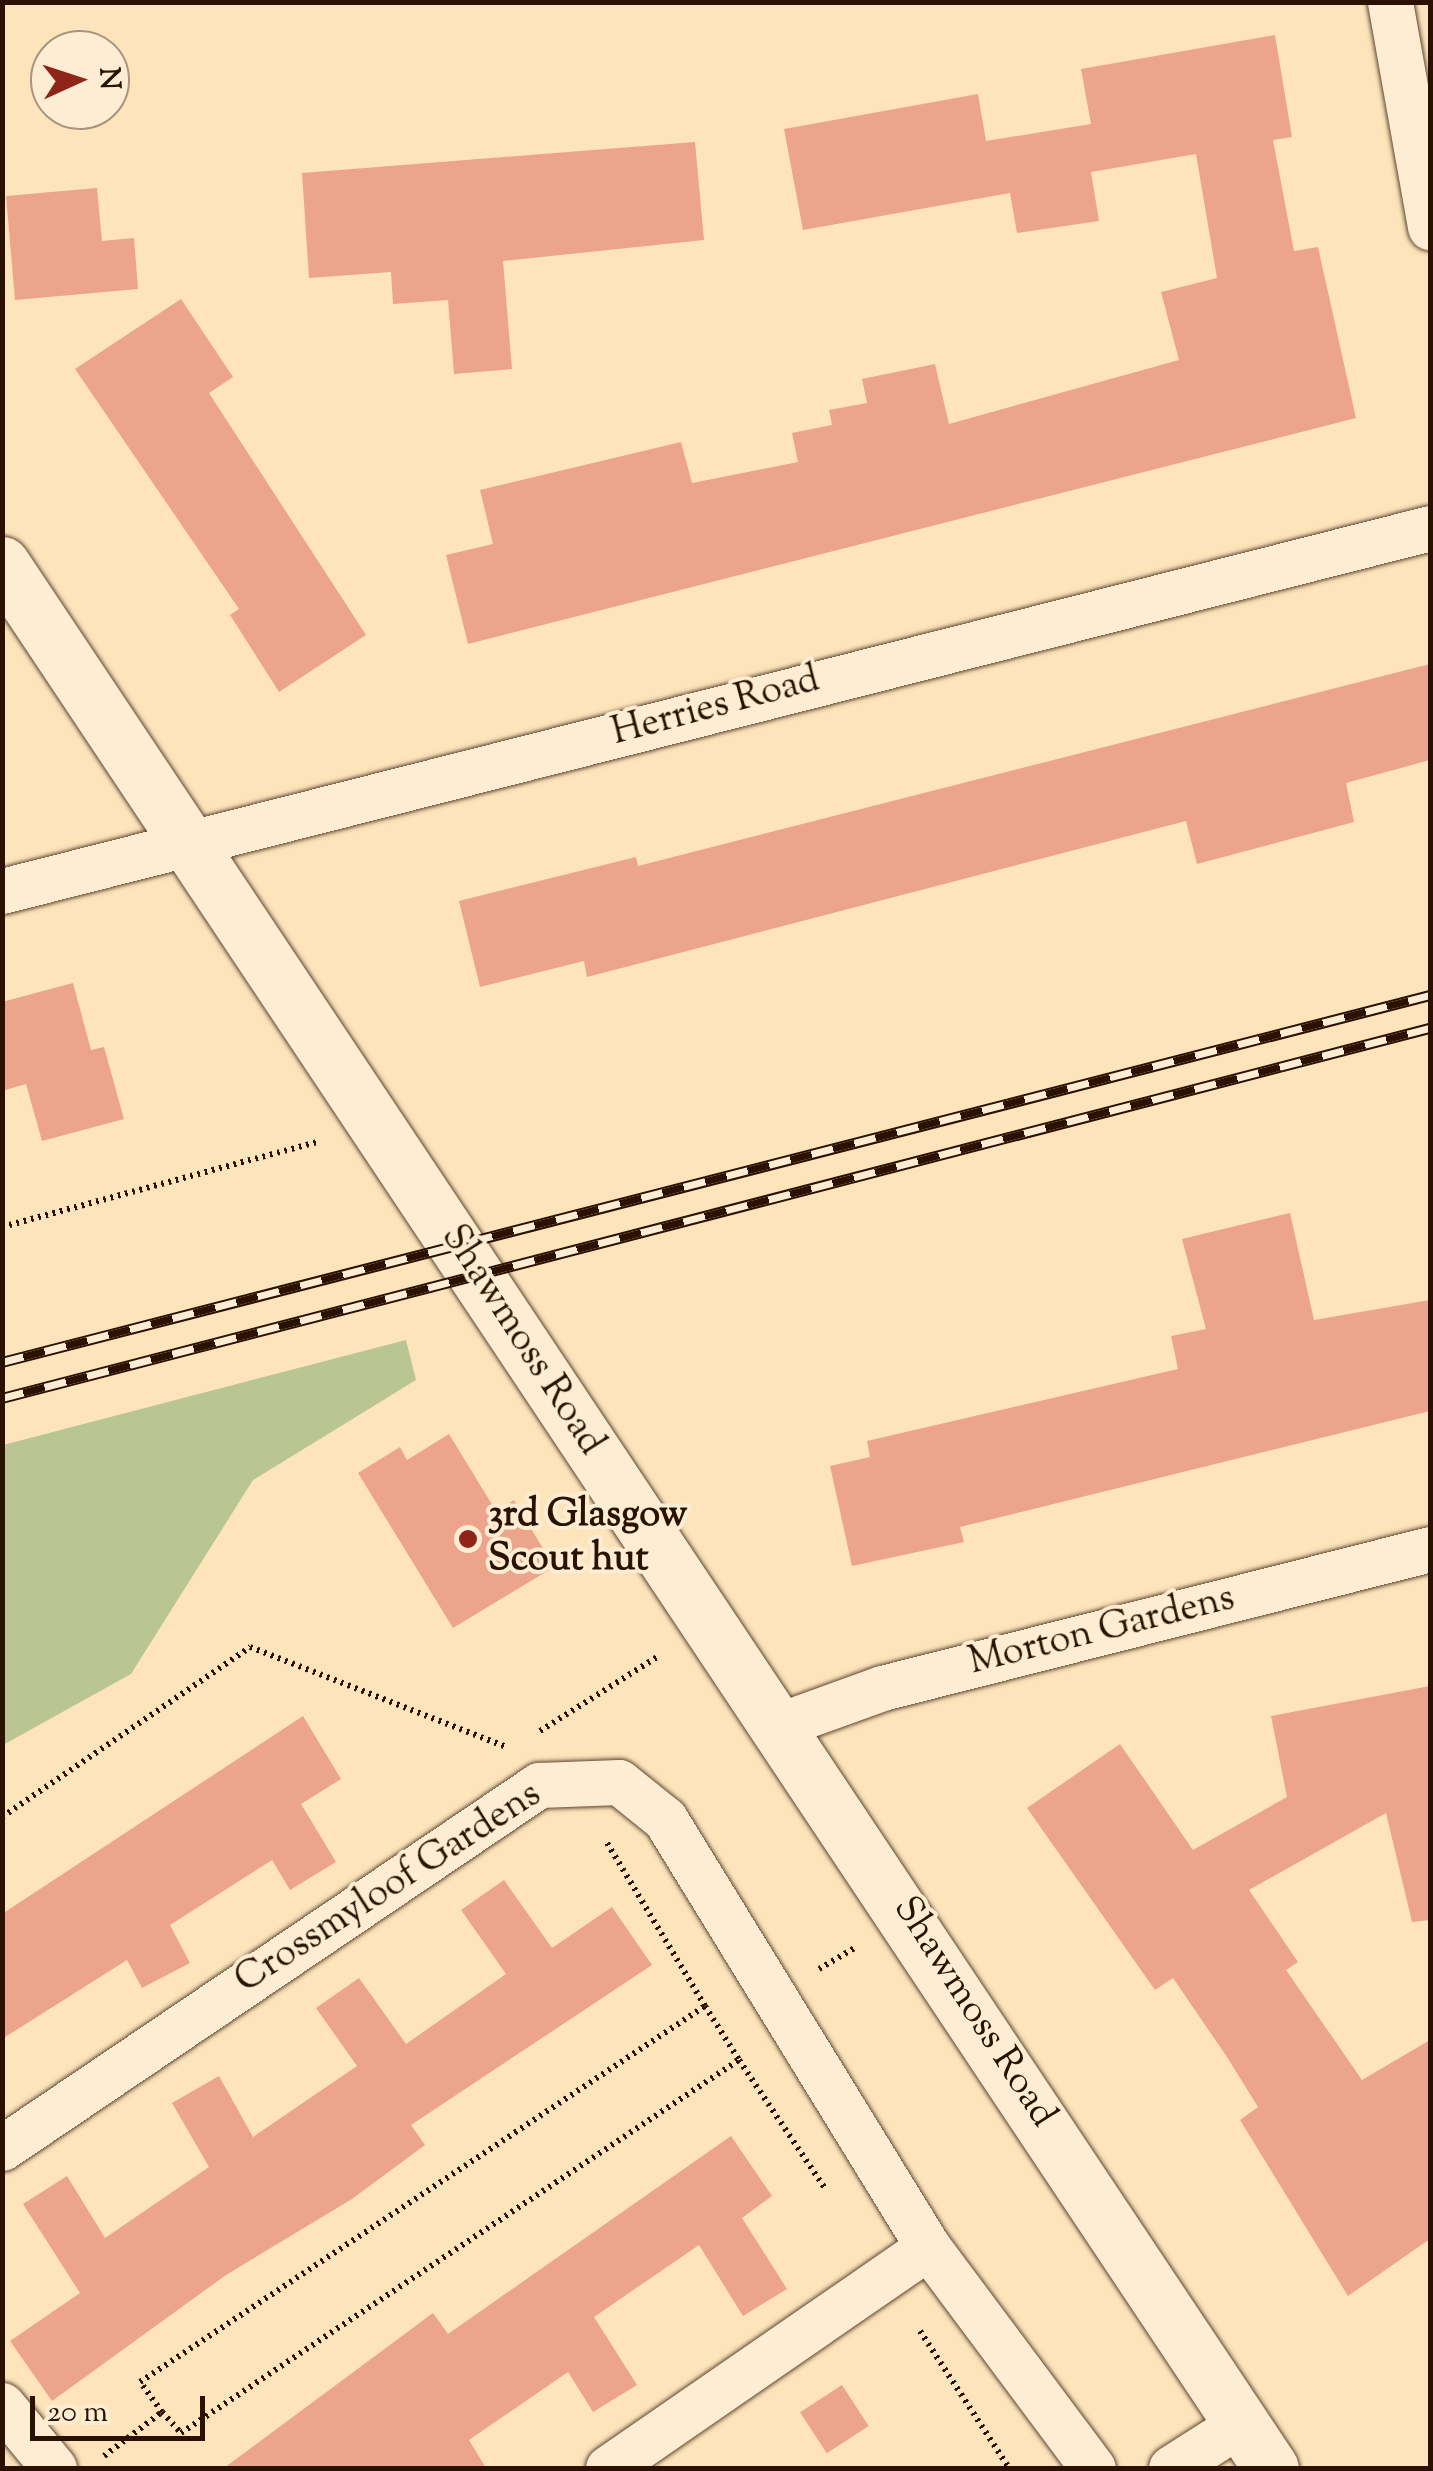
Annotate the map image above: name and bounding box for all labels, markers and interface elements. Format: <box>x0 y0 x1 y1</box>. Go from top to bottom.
north arrow <box>30 30 130 130</box>
text: N <box>87 66 129 91</box>
street label: Herries Road <box>607 658 825 758</box>
street label: Shawmoss Road <box>430 1217 612 1465</box>
place label: 3rd Glasgow Scout hut <box>488 1494 687 1584</box>
marker: 3rd Glasgow Scout hut <box>457 1528 479 1550</box>
street label: Morton Gardens <box>964 1577 1240 1687</box>
street label: Crossmyloof Gardens <box>227 1773 551 2005</box>
street label: Shawmoss Road <box>882 1889 1064 2137</box>
scale bar <box>35 2376 210 2438</box>
text: 20 m <box>47 2392 108 2435</box>

